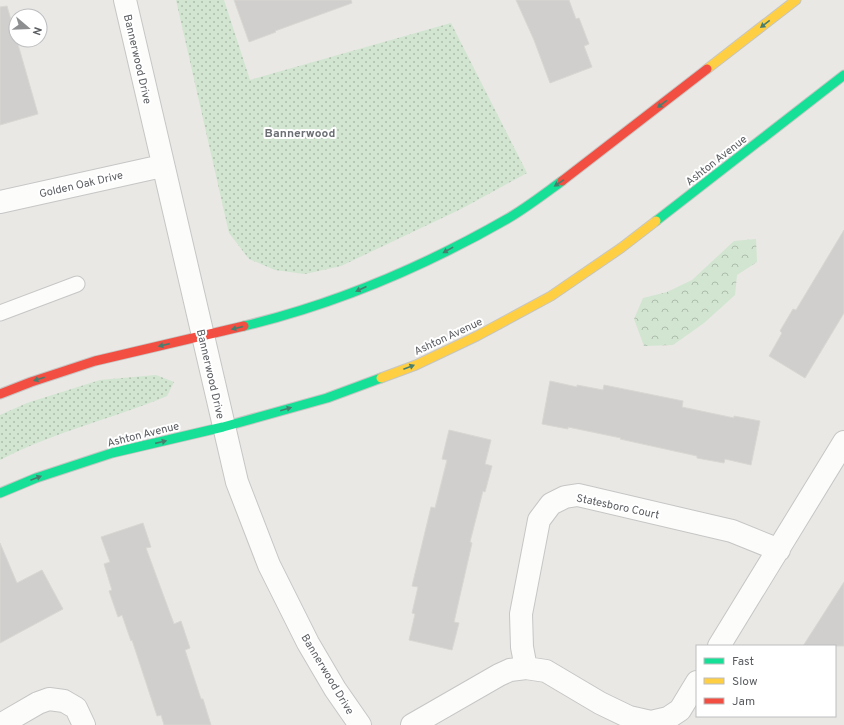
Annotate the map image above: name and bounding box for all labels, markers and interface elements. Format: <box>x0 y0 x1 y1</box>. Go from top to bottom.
north arrow <box>8 8 48 48</box>
street label: Bannerwood Drive <box>120 13 154 105</box>
one-way arrow <box>759 20 770 28</box>
text: N <box>29 25 44 37</box>
one-way arrow <box>657 100 668 108</box>
district label: Bannerwood <box>265 126 335 142</box>
street label: Ashton Avenue <box>683 132 750 189</box>
street label: Golden Oak Drive <box>38 168 125 201</box>
one-way arrow <box>554 179 564 187</box>
one-way arrow <box>442 247 454 254</box>
one-way arrow <box>355 286 367 292</box>
street label: Ashton Avenue <box>412 315 485 359</box>
one-way arrow <box>231 325 243 331</box>
street label: Bannerwood Drive <box>193 328 227 420</box>
one-way arrow <box>158 342 170 348</box>
one-way arrow <box>404 364 416 370</box>
one-way arrow <box>33 377 45 383</box>
one-way arrow <box>281 406 293 412</box>
street label: Ashton Avenue <box>106 419 181 451</box>
one-way arrow <box>155 439 167 445</box>
one-way arrow <box>30 475 42 481</box>
street label: Statesboro Court <box>575 491 661 523</box>
street label: Bannerwood Drive <box>298 632 357 717</box>
legend <box>696 645 836 717</box>
text: Fast <box>732 654 754 670</box>
text: Slow <box>732 674 758 690</box>
text: Jam <box>732 694 755 710</box>

